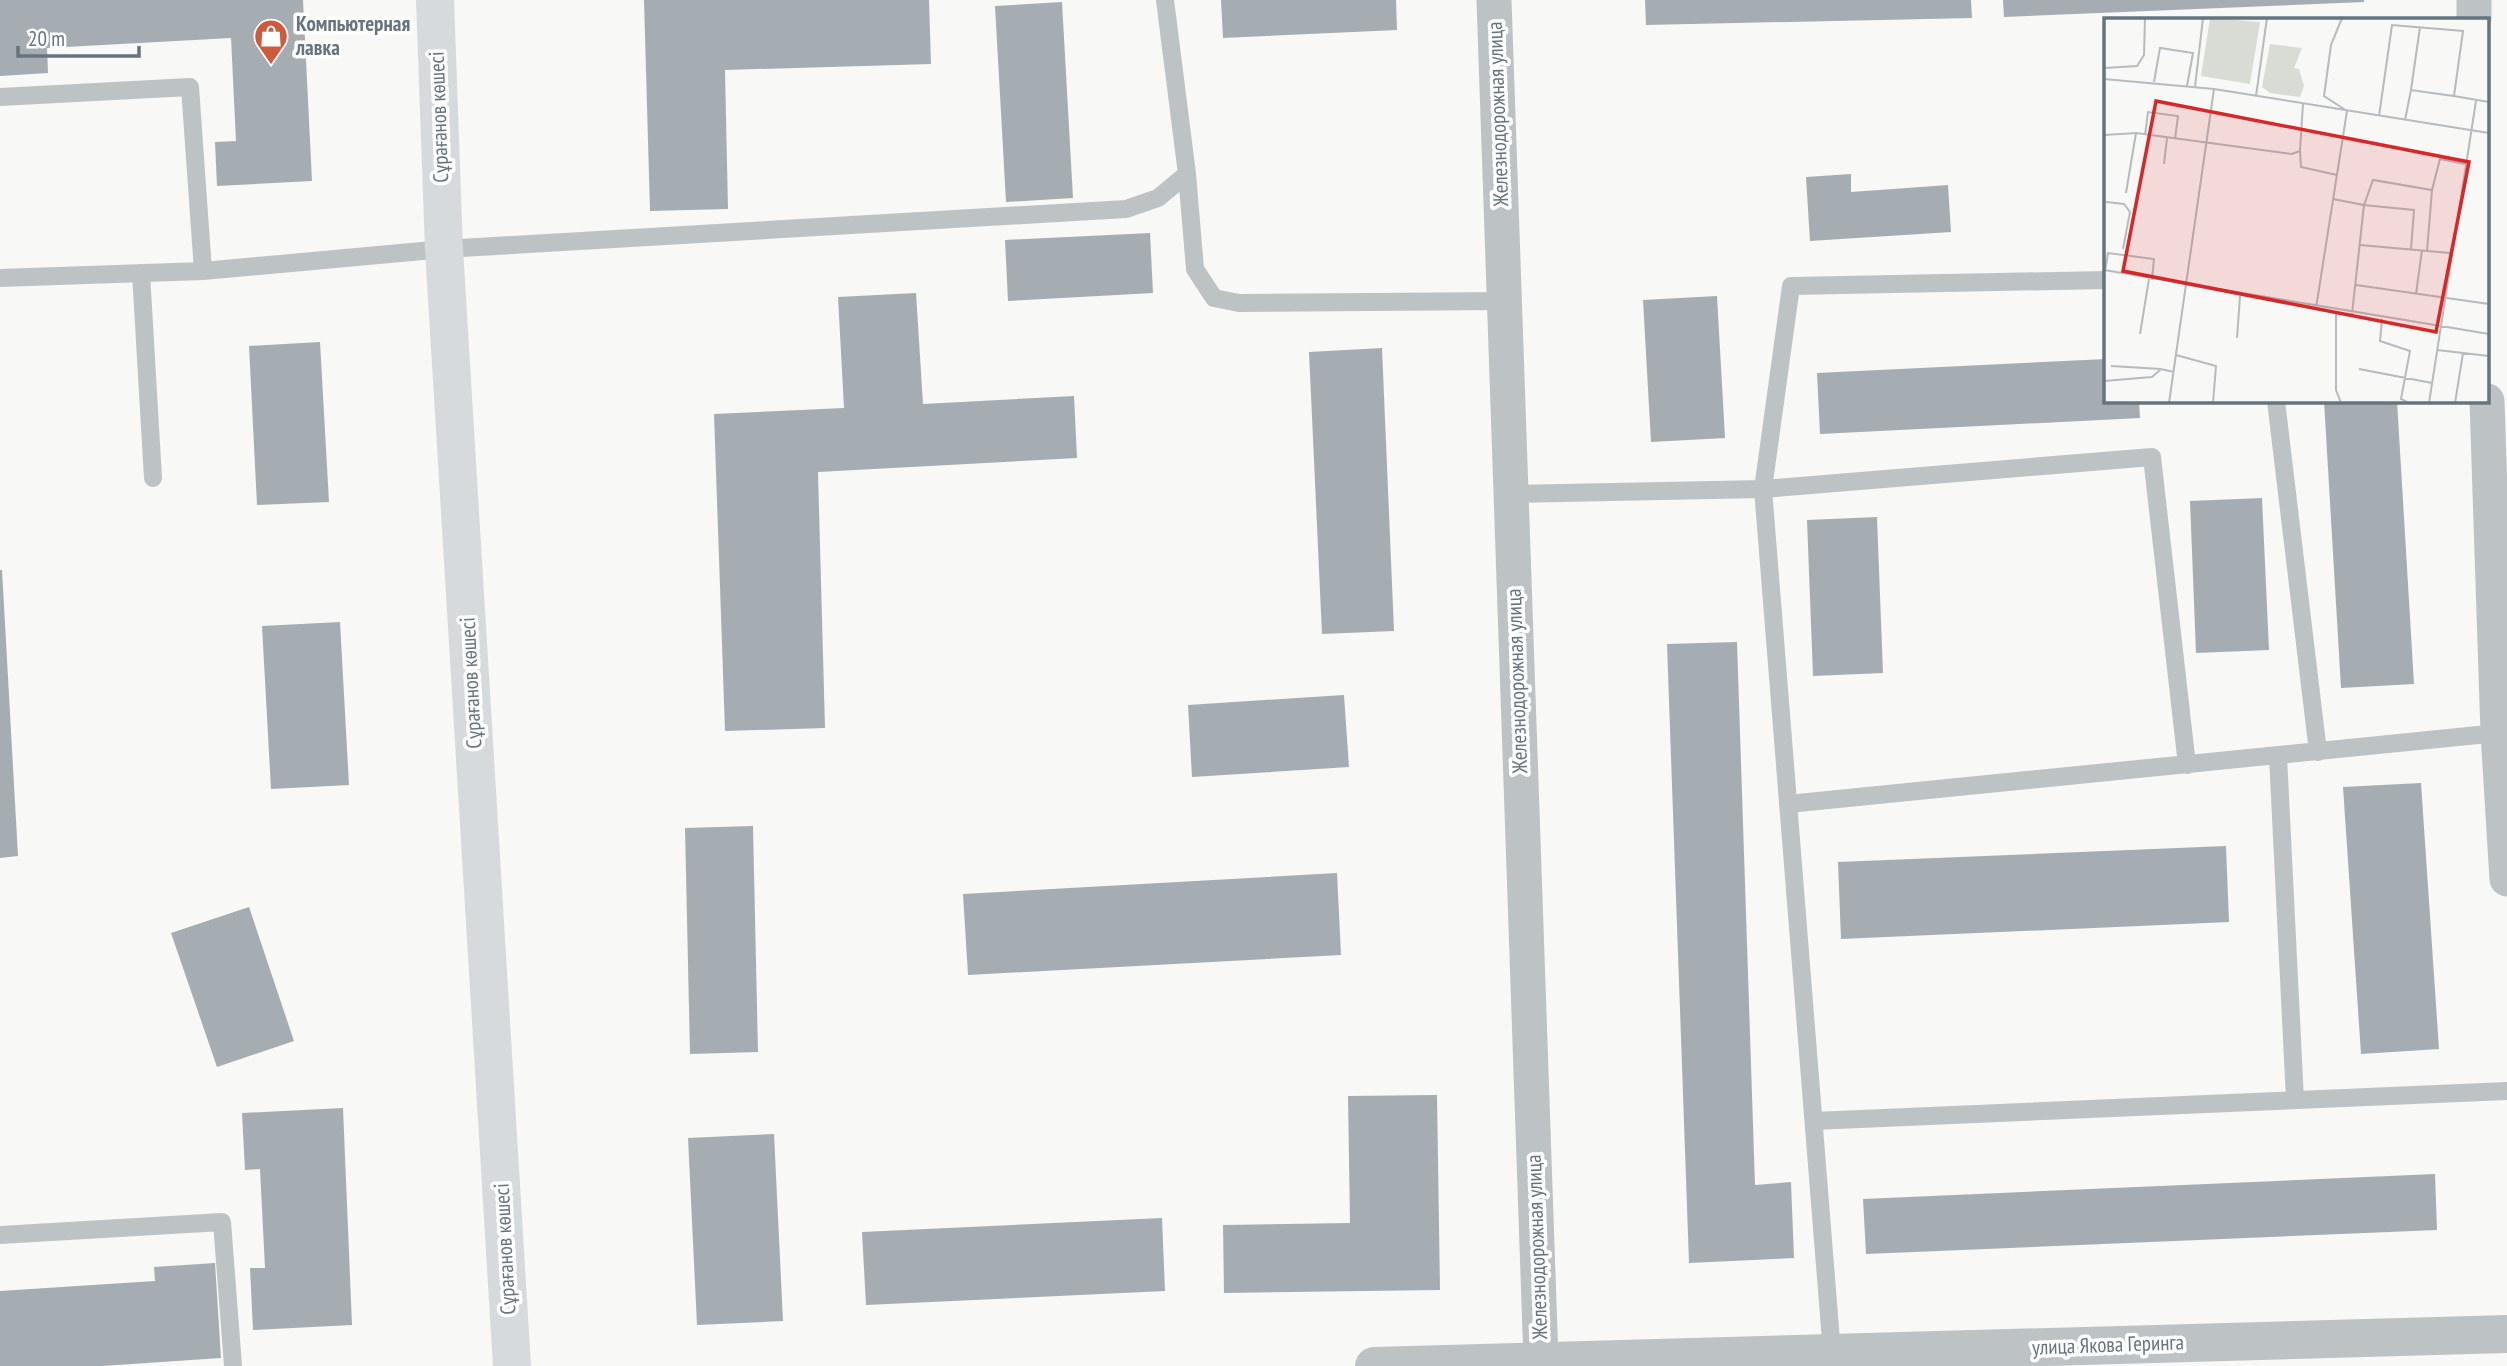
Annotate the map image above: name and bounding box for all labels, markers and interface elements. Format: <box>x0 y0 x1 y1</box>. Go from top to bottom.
place label: Компьютерная лавка <box>295 10 410 61</box>
scale bar <box>18 14 138 58</box>
shop icon: Компьютерная лавка <box>252 17 290 66</box>
inset map <box>2104 18 2490 402</box>
street label: Железнодорожная улица <box>1481 21 1514 208</box>
text: 20 m <box>28 25 65 52</box>
street label: Сұрағанов көшесі <box>423 51 454 183</box>
street label: Железнодорожная улица <box>1500 588 1533 775</box>
street label: Сұрағанов көшесі <box>454 617 487 749</box>
street label: Железнодорожная улица <box>1520 1154 1553 1341</box>
street label: Сұрағанов көшесі <box>488 1183 521 1315</box>
street label: улица Якова Геринга <box>2032 1328 2184 1361</box>

